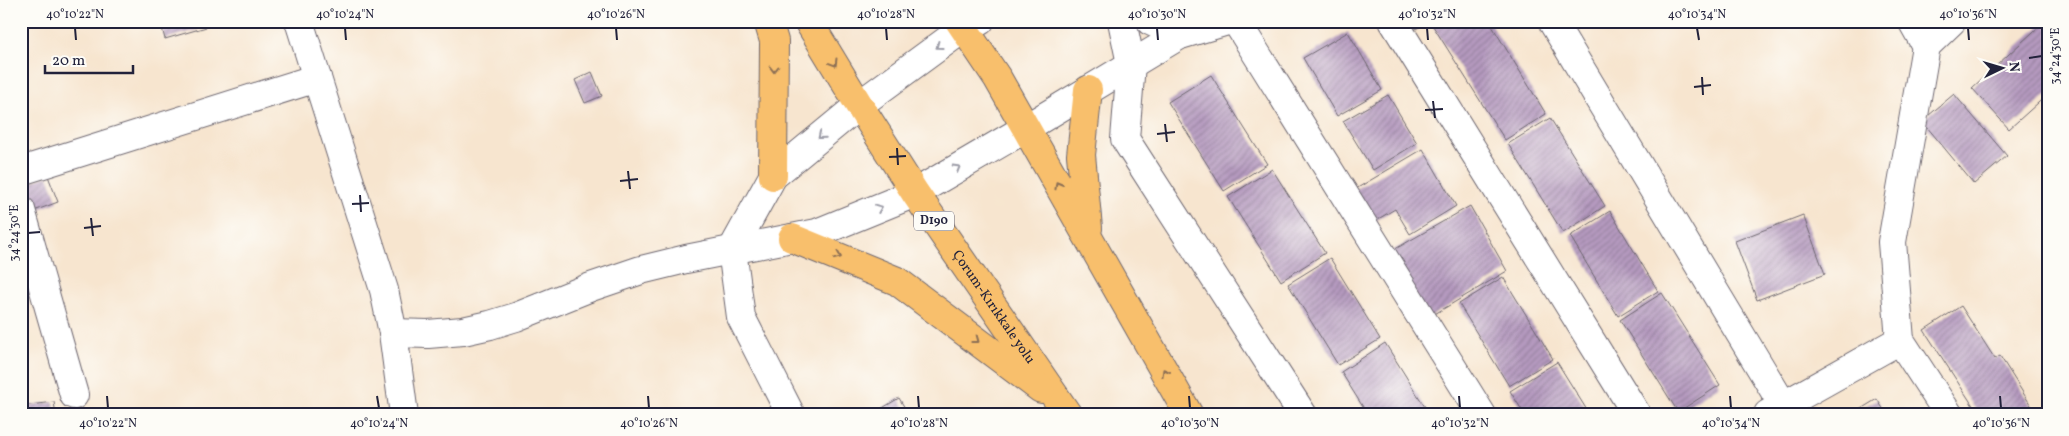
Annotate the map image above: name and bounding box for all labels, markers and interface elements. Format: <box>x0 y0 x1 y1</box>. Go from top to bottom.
text: 40°10'22"N <box>46 7 104 23</box>
text: 40°10'24"N <box>316 7 374 23</box>
text: 40°10'26"N <box>587 7 645 23</box>
text: 40°10'28"N <box>857 7 915 23</box>
text: 40°10'30"N <box>1128 7 1186 23</box>
text: 40°10'32"N <box>1398 7 1456 23</box>
text: 40°10'34"N <box>1668 7 1726 23</box>
text: 40°10'36"N <box>1939 7 1997 23</box>
text: 34°24'30"E <box>2048 28 2064 84</box>
one-way arrow <box>936 41 945 49</box>
scale bar <box>45 42 132 74</box>
north arrow <box>1976 42 2026 92</box>
text: 20 m <box>52 51 85 72</box>
one-way arrow <box>827 58 837 67</box>
text: N <box>2004 61 2023 73</box>
one-way arrow <box>769 66 779 73</box>
one-way arrow <box>818 130 827 139</box>
one-way arrow <box>952 165 961 175</box>
one-way arrow <box>1055 182 1065 191</box>
one-way arrow <box>874 204 883 214</box>
text: 34°24'30"E <box>7 205 23 261</box>
road number: D190 <box>914 212 954 230</box>
street label: Çorum-Kırıkkale yolu <box>948 246 1040 368</box>
one-way arrow <box>833 251 841 261</box>
one-way arrow <box>970 334 979 342</box>
one-way arrow <box>1161 369 1171 378</box>
text: 40°10'22"N <box>79 416 137 432</box>
text: 40°10'24"N <box>350 416 408 432</box>
text: 40°10'26"N <box>620 416 678 432</box>
text: 40°10'28"N <box>890 416 948 432</box>
text: 40°10'30"N <box>1161 416 1219 432</box>
text: 40°10'32"N <box>1431 416 1489 432</box>
text: 40°10'34"N <box>1702 416 1760 432</box>
text: 40°10'36"N <box>1972 416 2030 432</box>

